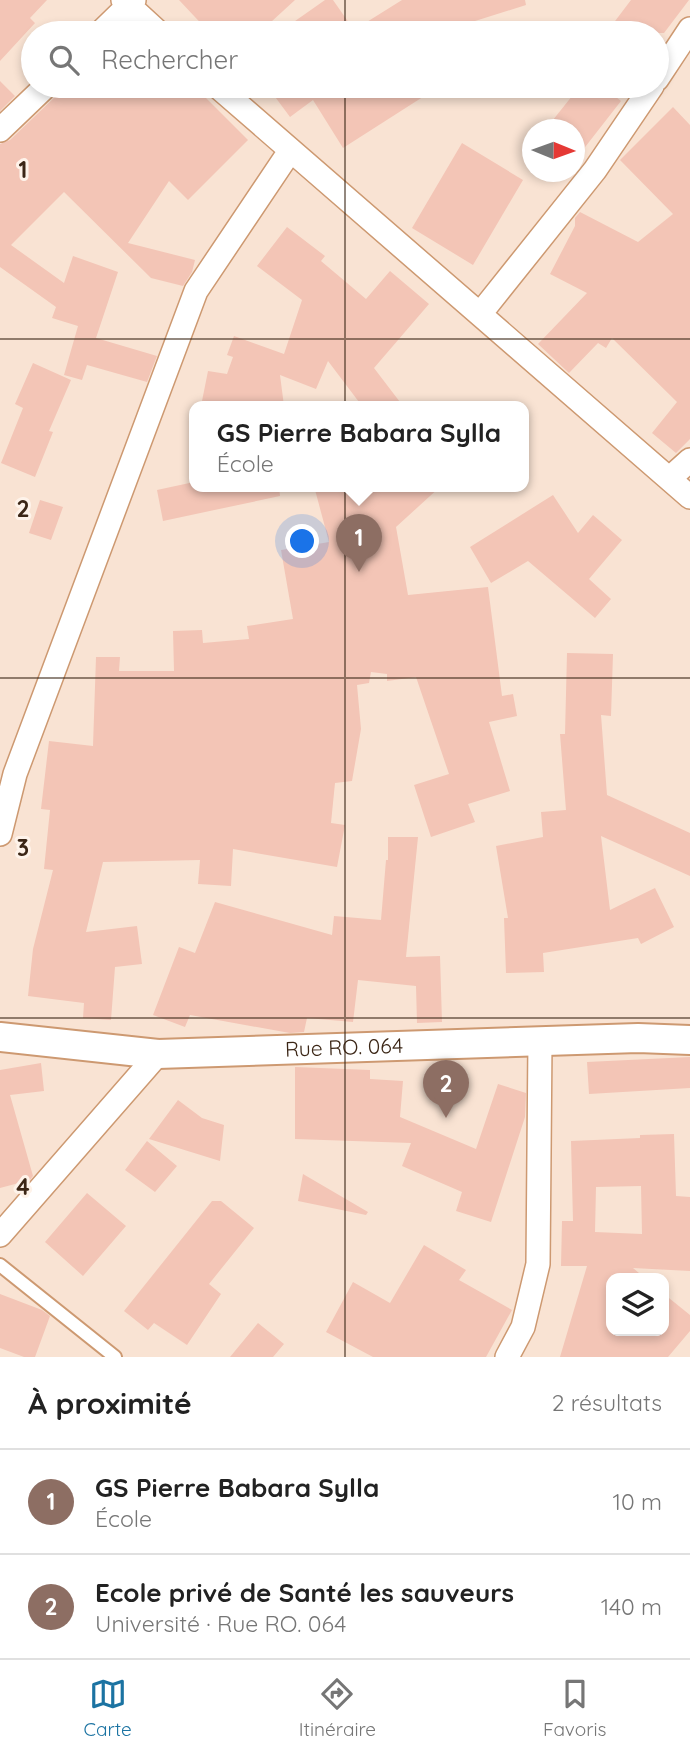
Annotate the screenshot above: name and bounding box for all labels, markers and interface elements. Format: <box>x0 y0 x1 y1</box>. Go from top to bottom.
search box <box>21 21 669 98</box>
icon: search <box>45 41 83 79</box>
text: Rechercher <box>101 43 238 76</box>
north arrow <box>522 119 585 182</box>
text: 1 <box>19 155 27 184</box>
popup <box>189 401 529 492</box>
text: GS Pierre Babara Sylla <box>217 416 501 449</box>
text: École <box>217 449 274 478</box>
text: 2 <box>16 494 30 523</box>
pin: 1 <box>336 514 382 572</box>
your location <box>285 524 319 558</box>
text: 3 <box>17 833 29 862</box>
street label: Rue RO. 064 <box>284 1032 403 1062</box>
pin: 2 <box>423 1060 469 1118</box>
text: 4 <box>16 1172 30 1201</box>
map controls <box>606 1273 669 1336</box>
button: layers <box>606 1273 669 1336</box>
text: À proximité <box>28 1384 192 1422</box>
text: 2 résultats <box>552 1388 662 1417</box>
text: GS Pierre Babara Sylla <box>95 1471 379 1504</box>
text: 1 <box>47 1487 55 1516</box>
text: 10 m <box>613 1487 662 1516</box>
text: École <box>95 1504 152 1533</box>
text: Ecole privé de Santé les sauveurs <box>95 1576 514 1609</box>
text: 2 <box>44 1592 58 1621</box>
text: 140 m <box>601 1592 662 1621</box>
text: Université · Rue RO. 064 <box>95 1609 346 1638</box>
tab: Carte <box>84 1675 132 1741</box>
tab: Itinéraire <box>299 1675 376 1741</box>
tab: Favoris <box>543 1675 607 1741</box>

